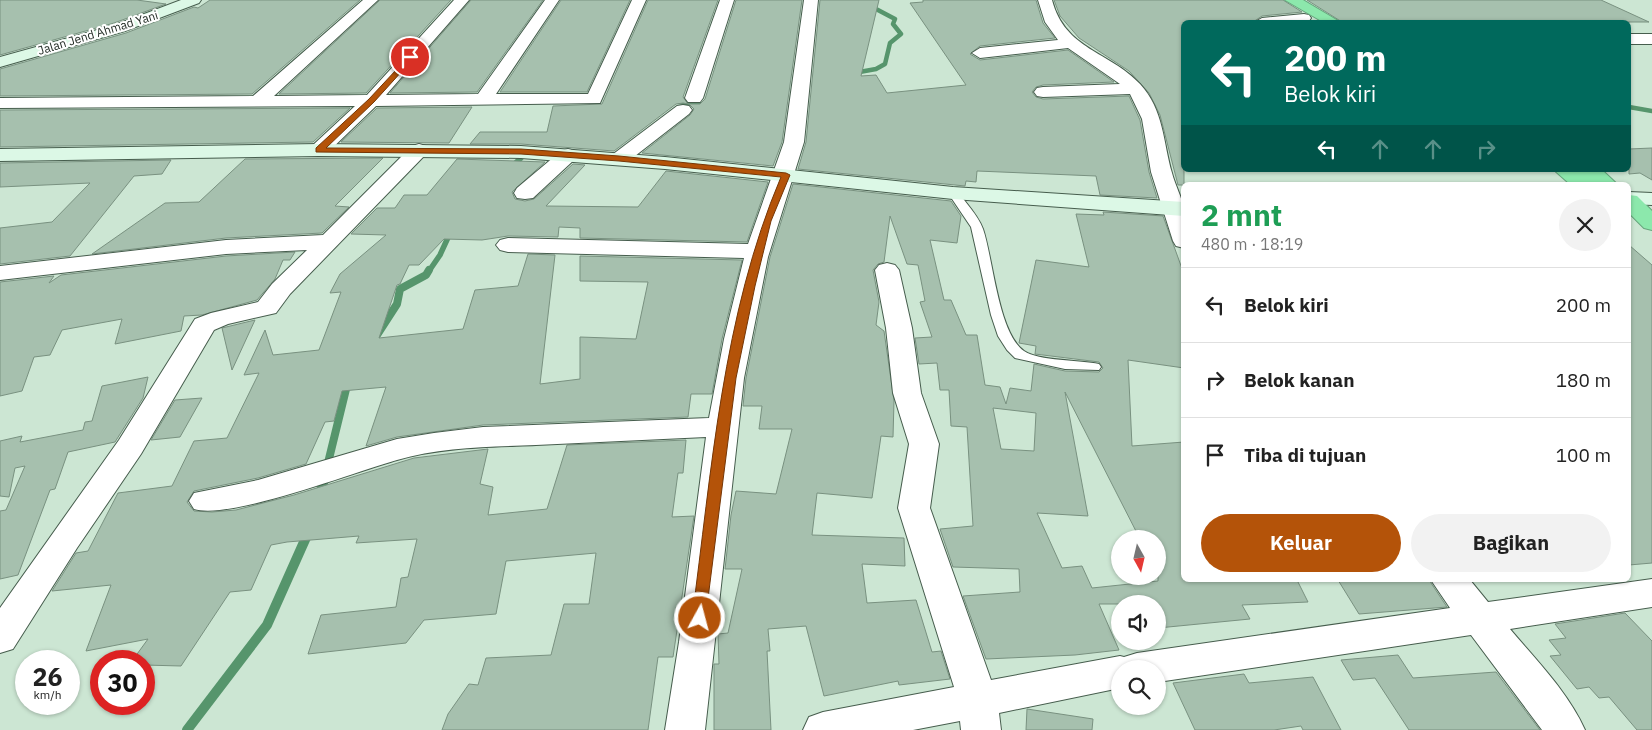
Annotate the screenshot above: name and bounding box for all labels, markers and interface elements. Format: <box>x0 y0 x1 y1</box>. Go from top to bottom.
street label: Jalan Jend Ahmad Yani <box>36 7 160 58</box>
text: 200 m <box>1284 35 1387 81</box>
pin <box>389 36 431 78</box>
icon: left <box>1201 40 1266 105</box>
icon: arrive <box>396 43 424 71</box>
text: Belok kiri <box>1284 79 1376 108</box>
icon: left <box>1313 135 1341 163</box>
icon: ahead <box>1366 135 1394 163</box>
icon: ahead <box>1419 135 1447 163</box>
icon: right <box>1472 135 1500 163</box>
text: 2 mnt <box>1201 195 1282 234</box>
button: close <box>1559 199 1611 251</box>
text: 480 m · 18:19 <box>1201 234 1303 254</box>
icon: left <box>1201 291 1229 319</box>
text: Belok kiri <box>1244 293 1329 317</box>
text: 200 m <box>1556 293 1611 317</box>
icon: right <box>1201 366 1229 394</box>
text: Belok kanan <box>1244 368 1355 392</box>
text: 180 m <box>1556 368 1611 392</box>
icon: arrive <box>1201 441 1229 469</box>
text: Tiba di tujuan <box>1244 443 1366 467</box>
text: 100 m <box>1556 443 1611 467</box>
button: Keluar <box>1201 514 1401 572</box>
button: Bagikan <box>1411 514 1611 572</box>
north arrow <box>1111 530 1166 585</box>
map controls <box>1111 530 1166 715</box>
position arrow <box>673 591 725 643</box>
button: sound <box>1111 595 1166 650</box>
speed limit sign: 30 <box>90 650 155 715</box>
text: 26 <box>32 660 63 693</box>
button: search <box>1111 660 1166 715</box>
text: km/h <box>33 687 62 702</box>

